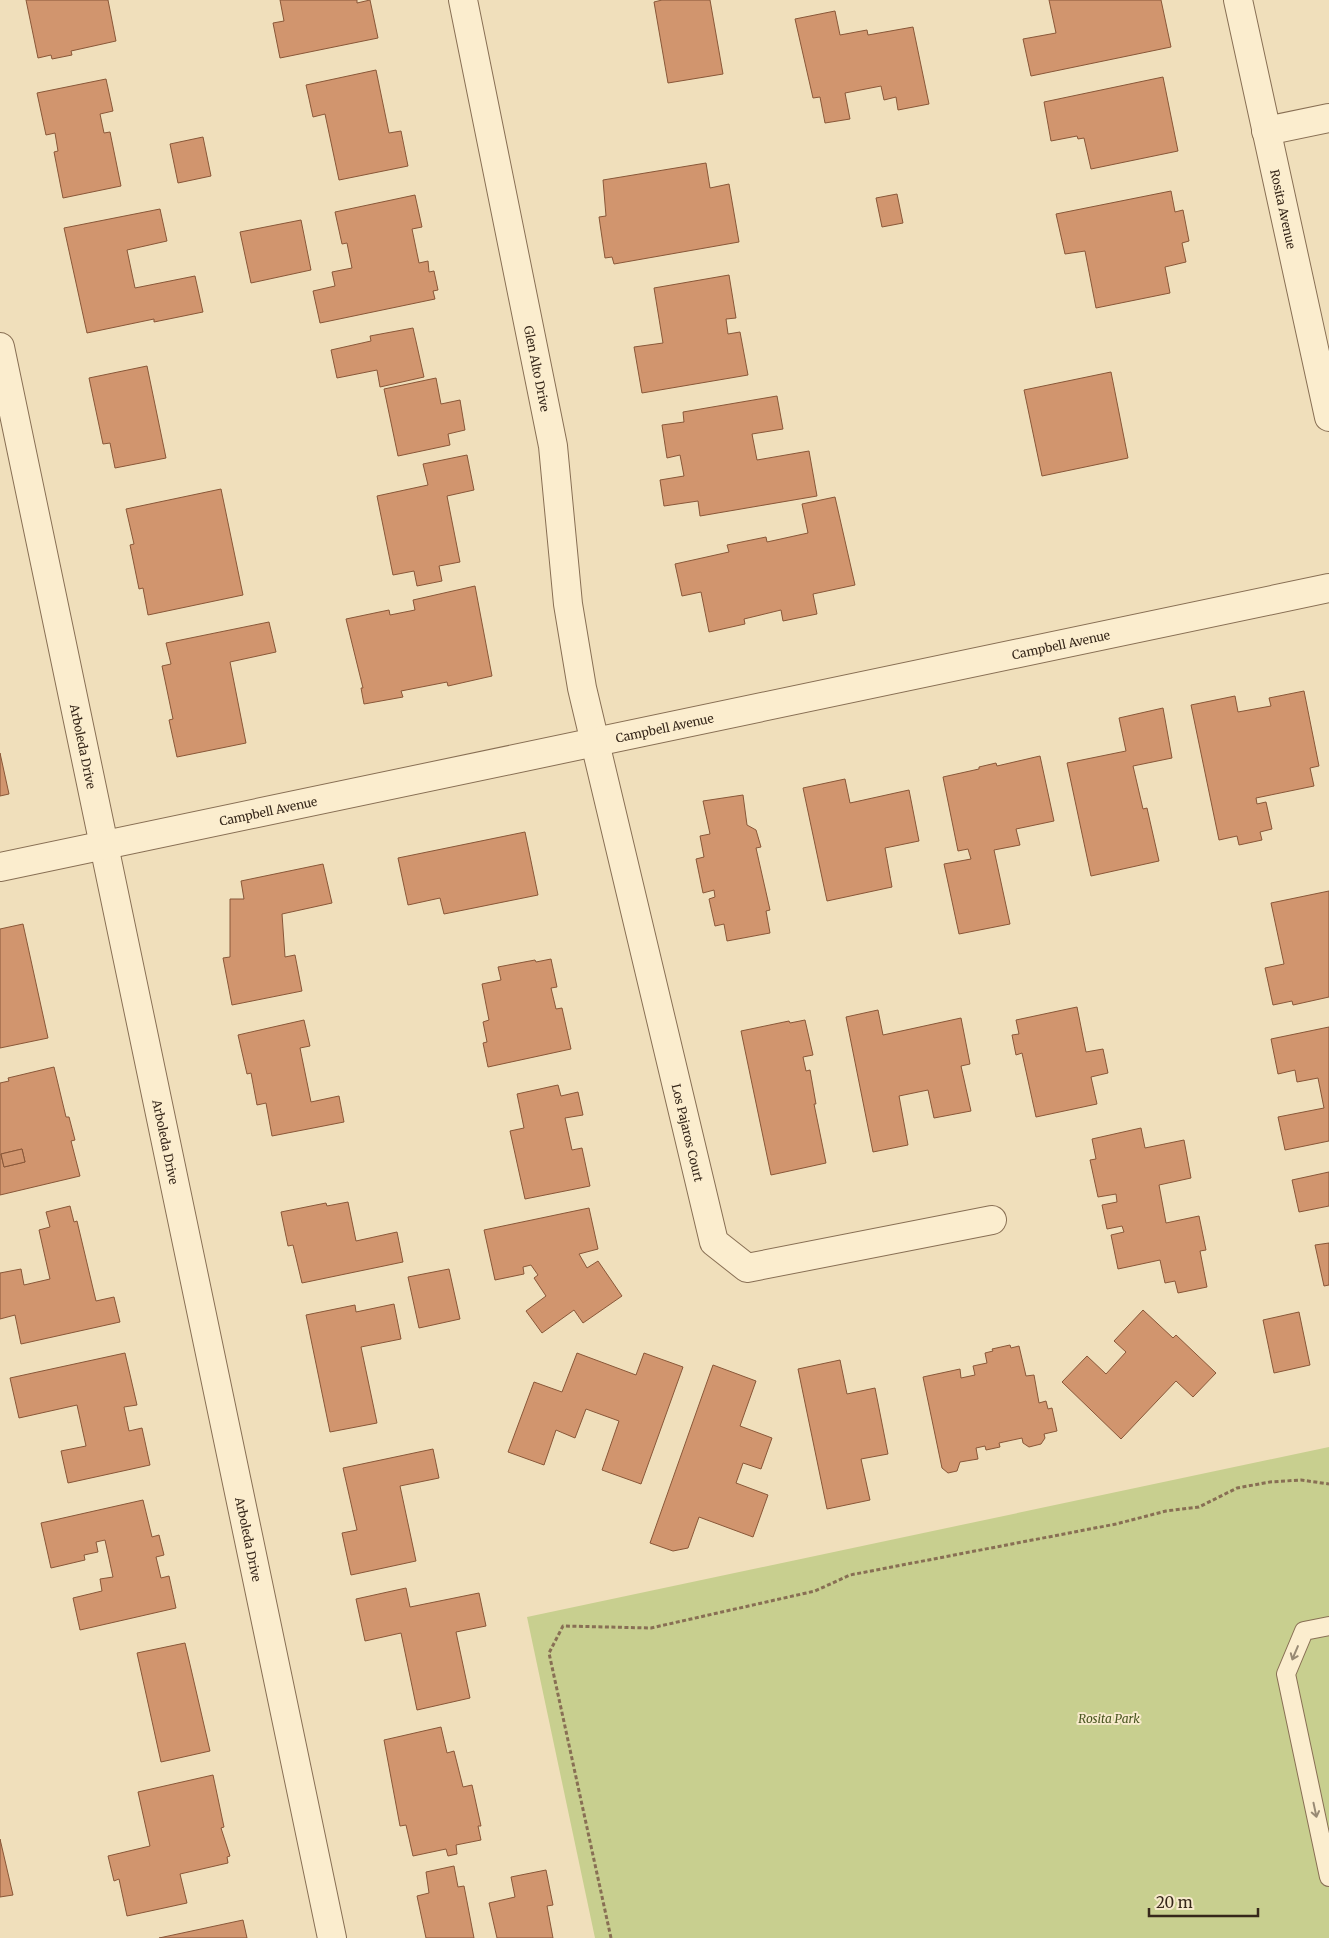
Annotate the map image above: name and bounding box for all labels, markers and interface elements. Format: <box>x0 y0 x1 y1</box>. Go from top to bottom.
street label: Rosita Avenue <box>1268 168 1300 250</box>
street label: Glen Alto Drive <box>521 324 553 413</box>
street label: Campbell Avenue <box>1011 627 1111 662</box>
street label: Arboleda Drive <box>67 702 99 790</box>
street label: Campbell Avenue <box>614 710 715 745</box>
street label: Campbell Avenue <box>218 793 318 828</box>
street label: Los Pajaros Court <box>669 1082 707 1184</box>
street label: Arboleda Drive <box>150 1097 182 1186</box>
street label: Arboleda Drive <box>232 1495 265 1583</box>
one-way arrow <box>1290 1645 1299 1660</box>
park label: Rosita Park <box>1078 1711 1140 1726</box>
one-way arrow <box>1311 1802 1320 1818</box>
scale bar <box>1149 1886 1258 1918</box>
text: 20 m <box>1156 1893 1193 1912</box>

